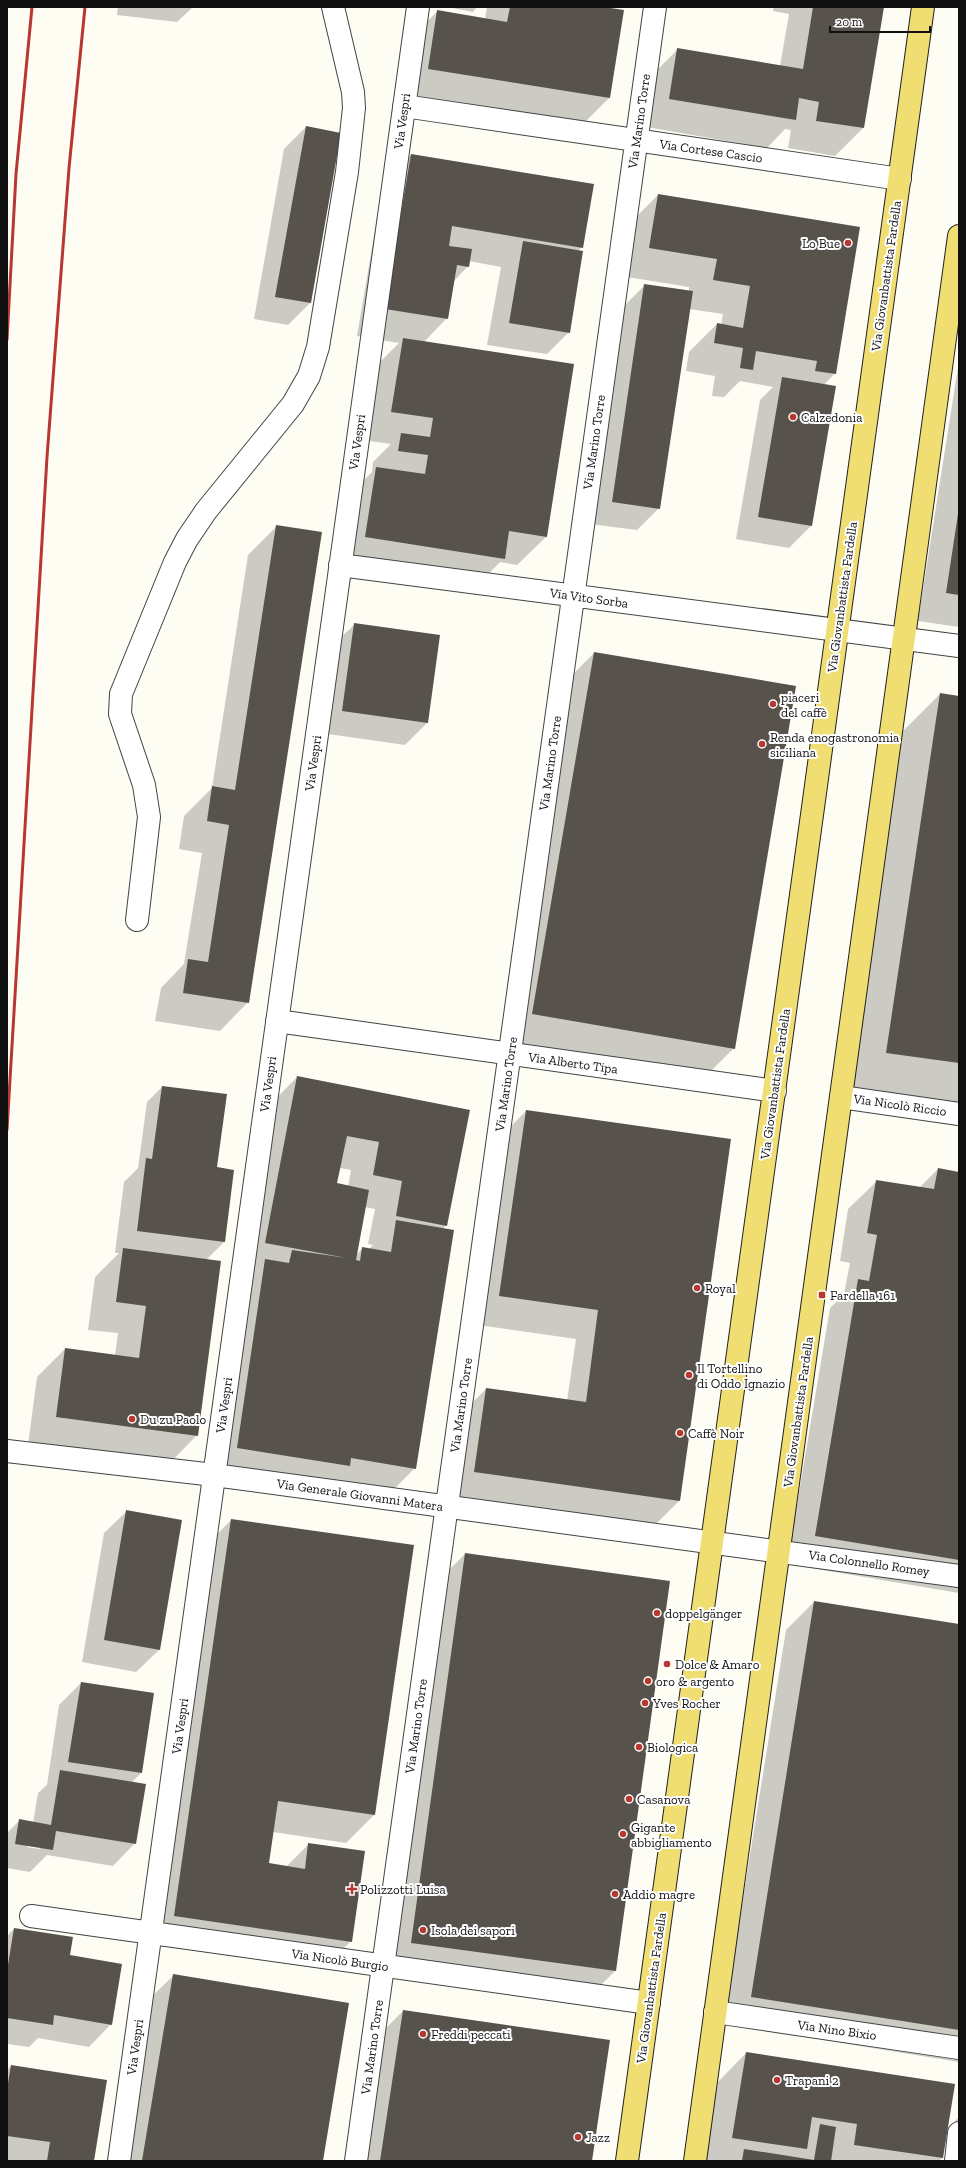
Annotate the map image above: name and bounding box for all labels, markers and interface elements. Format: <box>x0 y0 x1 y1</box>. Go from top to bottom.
scale bar <box>830 8 930 34</box>
text: 20 m <box>836 15 863 29</box>
street label: Via Marino Torre <box>625 73 653 170</box>
street label: Via Vespri <box>391 92 413 151</box>
street label: Via Cortese Cascio <box>658 136 764 166</box>
street label: Via Giovanbattista Fardella <box>868 199 904 353</box>
place label: Lo Bue <box>802 236 840 251</box>
marker: Lo Bue <box>843 238 853 248</box>
street label: Via Marino Torre <box>580 394 608 491</box>
place label: Calzedonia <box>801 410 863 425</box>
marker: Calzedonia <box>788 412 798 422</box>
street label: Via Vespri <box>346 413 368 472</box>
street label: Via Giovanbattista Fardella <box>824 520 860 674</box>
street label: Via Vito Sorba <box>548 585 630 611</box>
place label: piaceri del caffè <box>781 690 827 720</box>
marker: piaceri del caffè <box>768 699 778 709</box>
street label: Via Marino Torre <box>536 715 564 812</box>
place label: Renda enogastronomia siciliana <box>770 730 900 760</box>
street label: Via Vespri <box>302 734 324 793</box>
marker: Renda enogastronomia siciliana <box>757 739 767 749</box>
street label: Via Giovanbattista Fardella <box>757 1007 793 1161</box>
street label: Via Marino Torre <box>492 1036 520 1133</box>
street label: Via Alberto Tipa <box>526 1049 619 1077</box>
street label: Via Vespri <box>257 1055 279 1114</box>
street label: Via Nicolò Riccio <box>852 1091 948 1119</box>
place label: Royal <box>705 1281 736 1296</box>
marker: Royal <box>692 1283 702 1293</box>
place label: Fardella 161 <box>830 1288 895 1303</box>
marker: Fardella 161 <box>817 1290 827 1300</box>
street label: Via Giovanbattista Fardella <box>780 1335 816 1489</box>
street label: Via Marino Torre <box>447 1357 475 1454</box>
place label: Il Tortellino di Oddo Ignazio <box>697 1361 786 1391</box>
marker: Il Tortellino di Oddo Ignazio <box>684 1370 694 1380</box>
street label: Via Vespri <box>213 1376 235 1435</box>
place label: Du zu Paolo <box>140 1412 206 1427</box>
marker: Du zu Paolo <box>127 1414 137 1424</box>
place label: Caffè Noir <box>688 1426 745 1441</box>
marker: Caffè Noir <box>675 1428 685 1438</box>
street label: Via Generale Giovanni Matera <box>275 1476 445 1514</box>
street label: Via Colonnello Romey <box>807 1547 931 1579</box>
place label: doppelgänger <box>665 1606 742 1621</box>
marker: doppelgänger <box>652 1608 662 1618</box>
place label: Dolce & Amaro <box>675 1657 760 1672</box>
marker: Dolce & Amaro <box>662 1659 672 1669</box>
place label: oro & argento <box>656 1674 734 1689</box>
marker: oro & argento <box>643 1676 653 1686</box>
street label: Via Marino Torre <box>402 1678 430 1775</box>
place label: Yves Rocher <box>652 1696 721 1711</box>
street label: Via Vespri <box>169 1697 191 1756</box>
marker: Yves Rocher <box>640 1698 650 1708</box>
place label: Biologica <box>647 1740 699 1755</box>
marker: Biologica <box>634 1742 644 1752</box>
place label: Casanova <box>637 1792 691 1807</box>
marker: Casanova <box>624 1794 634 1804</box>
place label: Gigante abbigliamento <box>631 1820 712 1850</box>
marker: Gigante abbigliamento <box>618 1829 628 1839</box>
place label: Polizzotti Luisa <box>360 1882 447 1897</box>
marker: Polizzotti Luisa <box>347 1884 357 1894</box>
place label: Addio magre <box>623 1887 695 1902</box>
marker: Addio magre <box>610 1889 620 1899</box>
street label: Via Giovanbattista Fardella <box>633 1911 669 2065</box>
place label: Isola dei sapori <box>431 1923 515 1938</box>
marker: Isola dei sapori <box>418 1925 428 1935</box>
street label: Via Nicolò Burgio <box>290 1946 390 1974</box>
street label: Via Marino Torre <box>358 1999 386 2096</box>
street label: Via Nino Bixio <box>796 2017 878 2043</box>
street label: Via Vespri <box>124 2018 146 2077</box>
place label: Freddi peccati <box>431 2027 511 2042</box>
marker: Freddi peccati <box>418 2029 428 2039</box>
place label: Trapani 2 <box>785 2073 839 2088</box>
marker: Trapani 2 <box>772 2075 782 2085</box>
place label: Jazz <box>586 2130 610 2145</box>
marker: Jazz <box>573 2132 583 2142</box>

